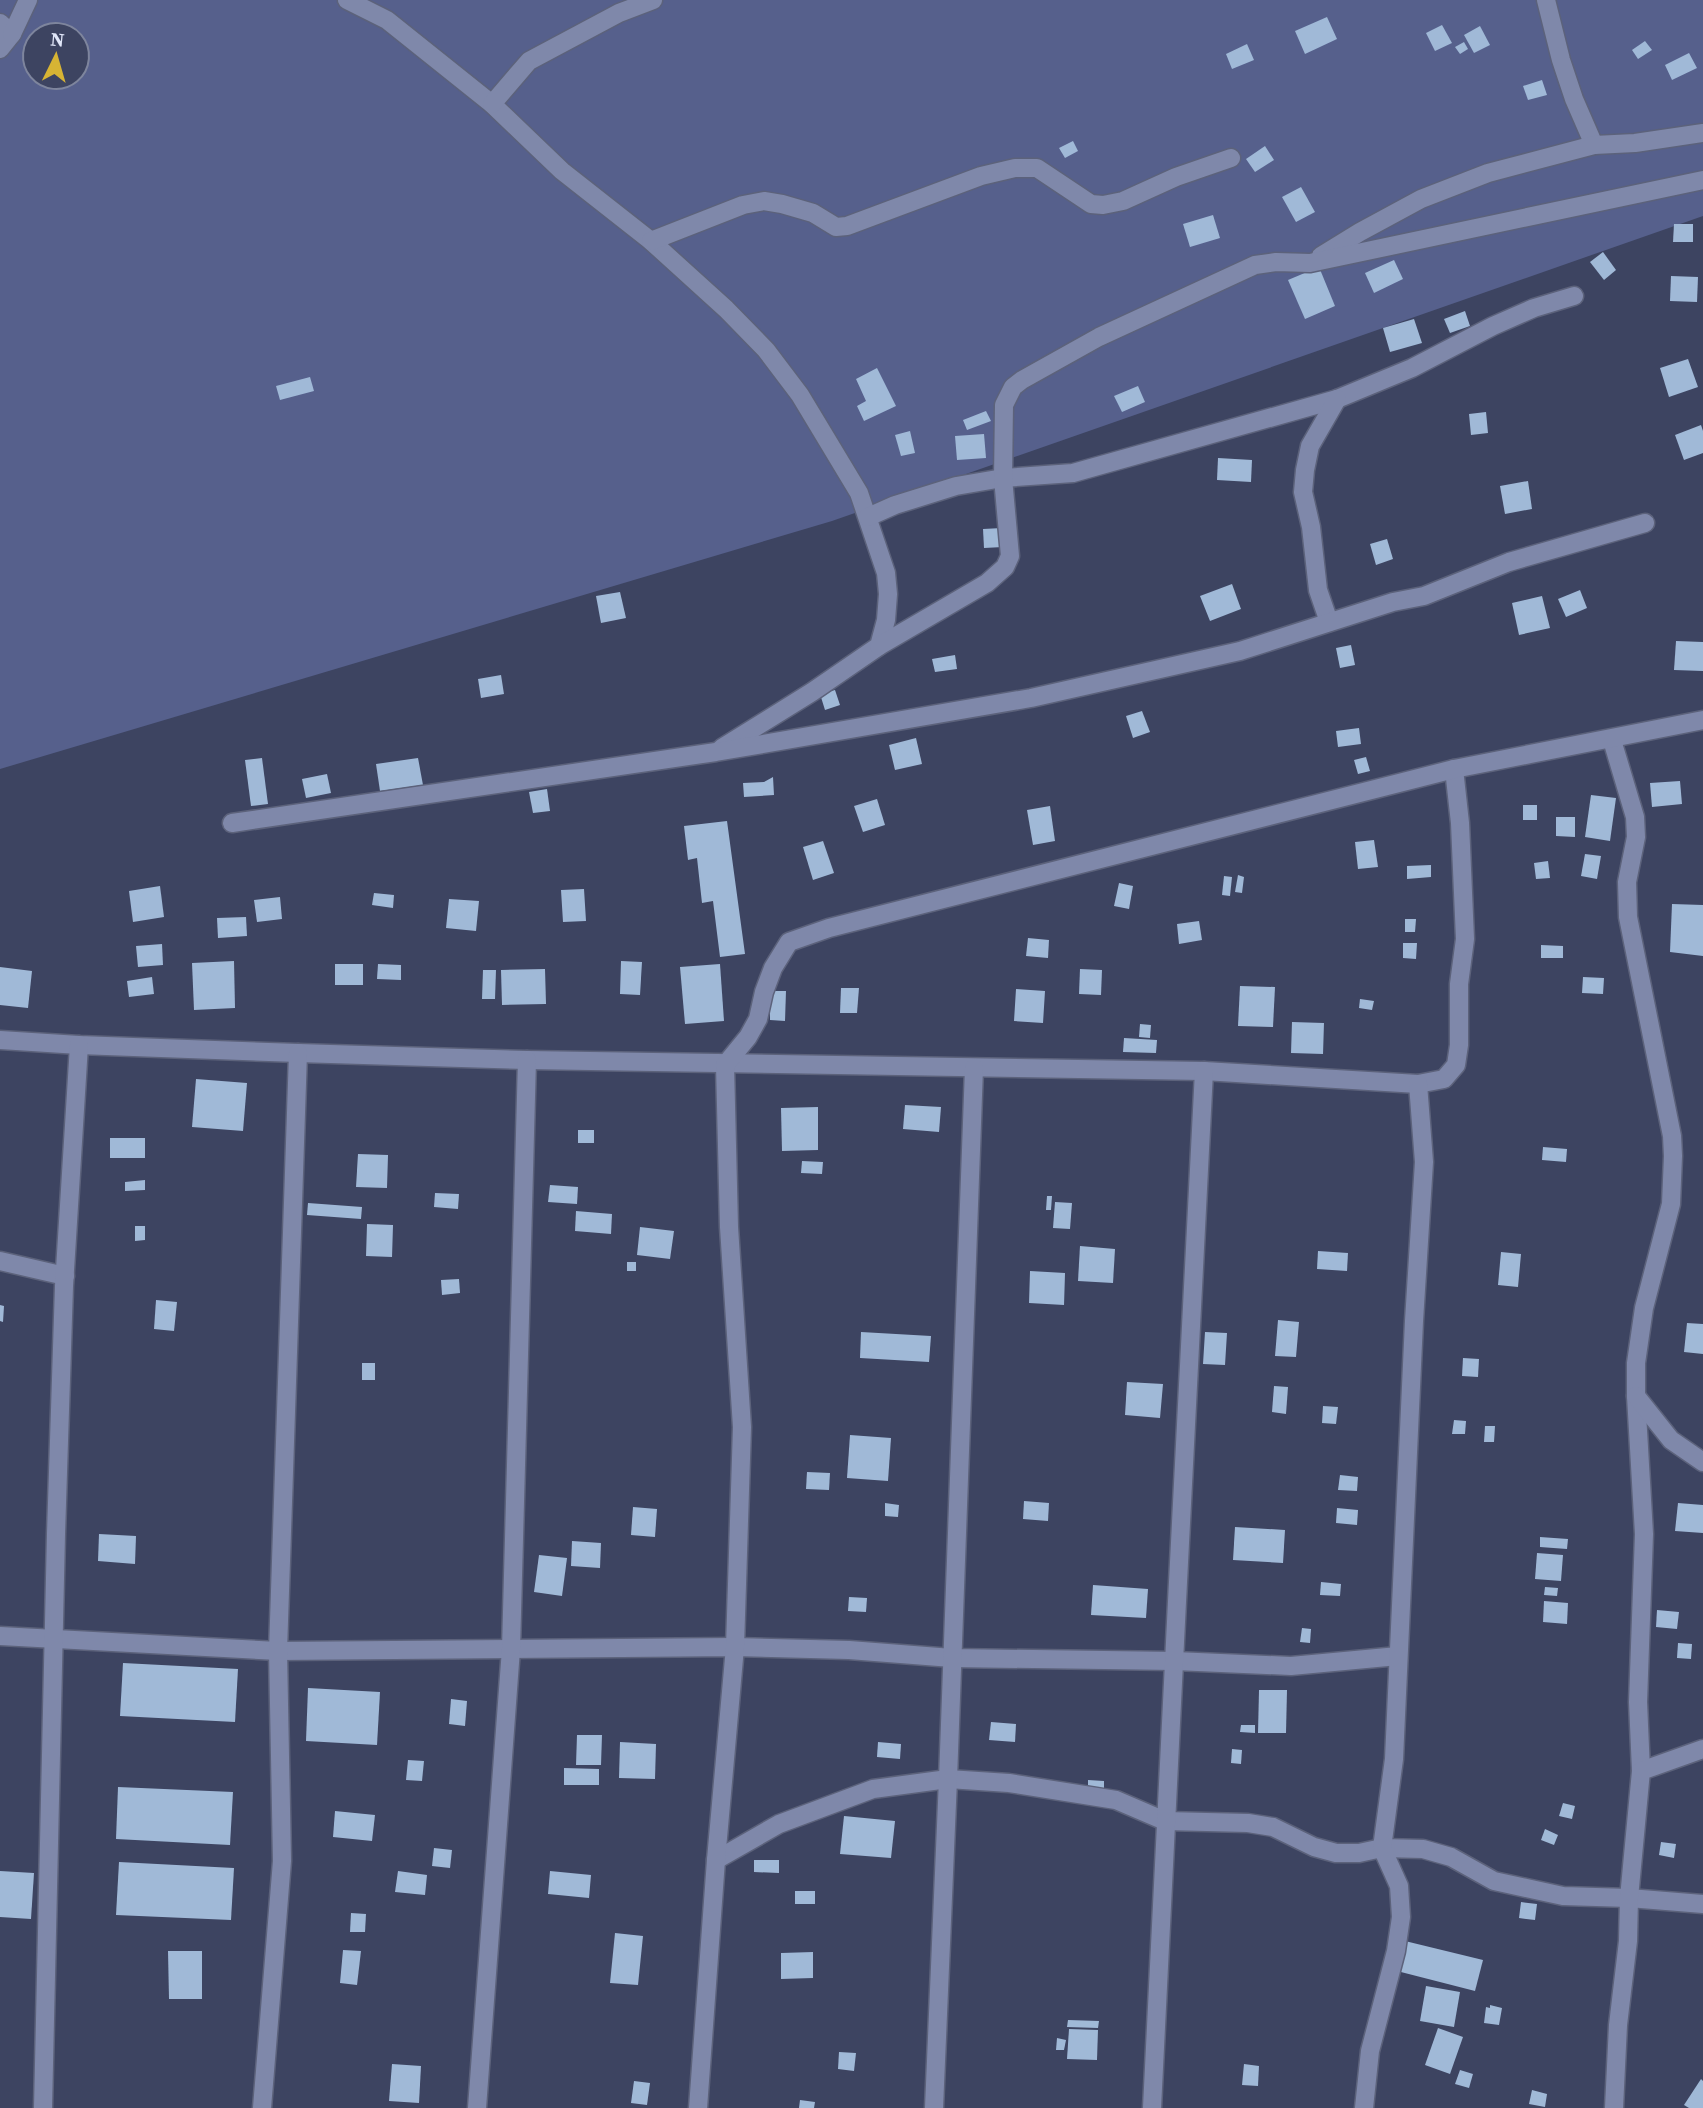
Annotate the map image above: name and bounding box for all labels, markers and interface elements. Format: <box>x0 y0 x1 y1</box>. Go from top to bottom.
north arrow <box>21 21 91 91</box>
text: N <box>49 26 66 53</box>

